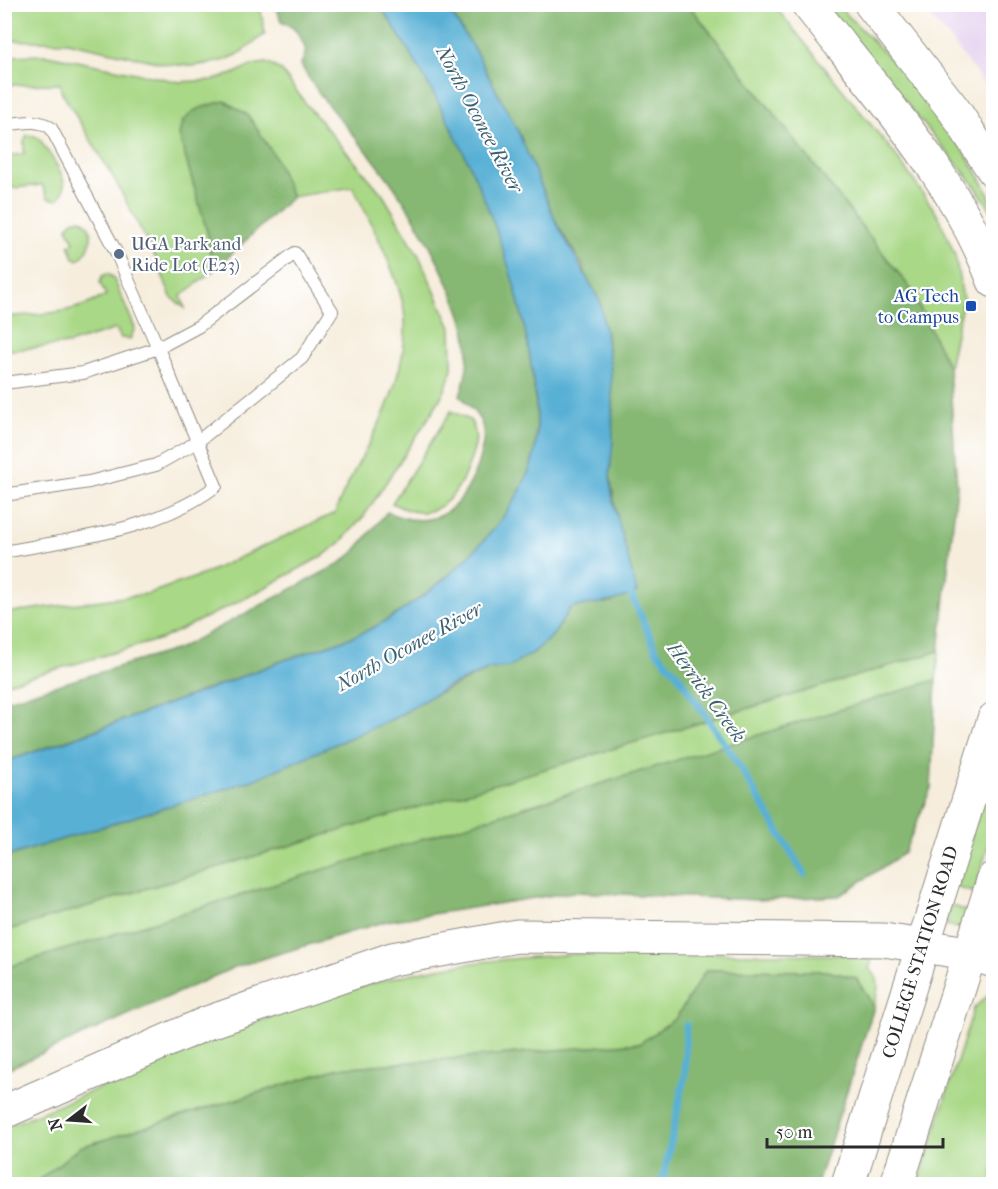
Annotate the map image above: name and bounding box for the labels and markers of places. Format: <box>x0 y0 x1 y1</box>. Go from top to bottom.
place label: UGA Park and Ride Lot (E23) <box>131 234 241 276</box>
marker: UGA Park and Ride Lot (E23) <box>112 247 126 261</box>
place label: AG Tech to Campus <box>878 286 959 328</box>
marker: AG Tech to Campus <box>964 299 978 313</box>

